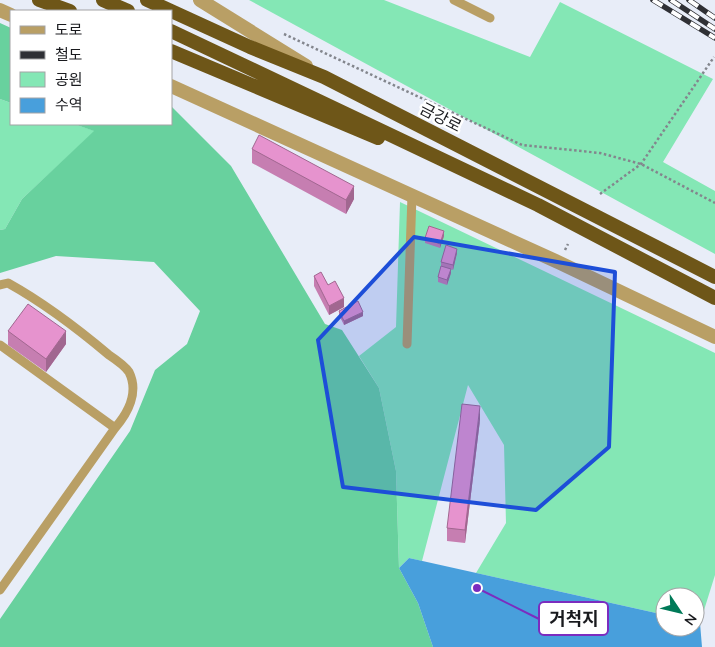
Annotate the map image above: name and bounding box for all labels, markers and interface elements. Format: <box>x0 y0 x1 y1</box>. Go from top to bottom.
legend <box>10 10 172 125</box>
text: 도로 <box>55 20 83 39</box>
text: 철도 <box>55 45 83 64</box>
text: 공원 <box>55 70 83 89</box>
text: 수역 <box>55 95 83 114</box>
street label: 금강로 <box>417 98 465 136</box>
north arrow <box>655 587 705 637</box>
callout: 거척지 <box>539 602 608 635</box>
text: 거척지 <box>549 607 599 630</box>
text: N <box>680 610 701 629</box>

